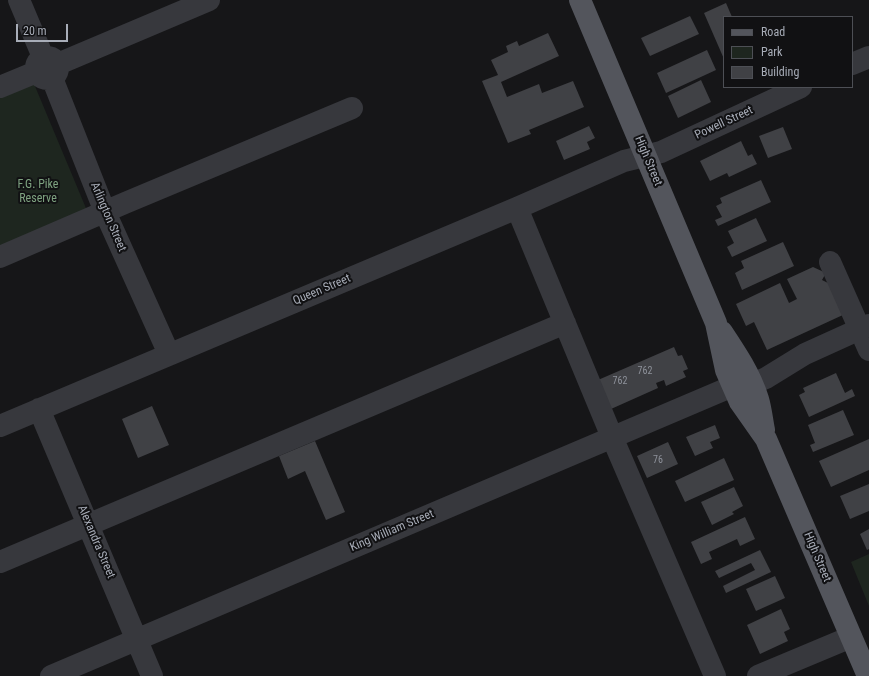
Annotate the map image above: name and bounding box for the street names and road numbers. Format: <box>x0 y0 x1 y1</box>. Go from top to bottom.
street label: Powell Street <box>693 103 755 143</box>
street label: High Street <box>631 134 665 188</box>
street label: Arlington Street <box>87 180 129 254</box>
street label: Queen Street <box>291 271 353 309</box>
street label: Alexandra Street <box>74 503 118 581</box>
street label: King William Street <box>348 507 436 555</box>
street label: High Street <box>800 530 834 584</box>

